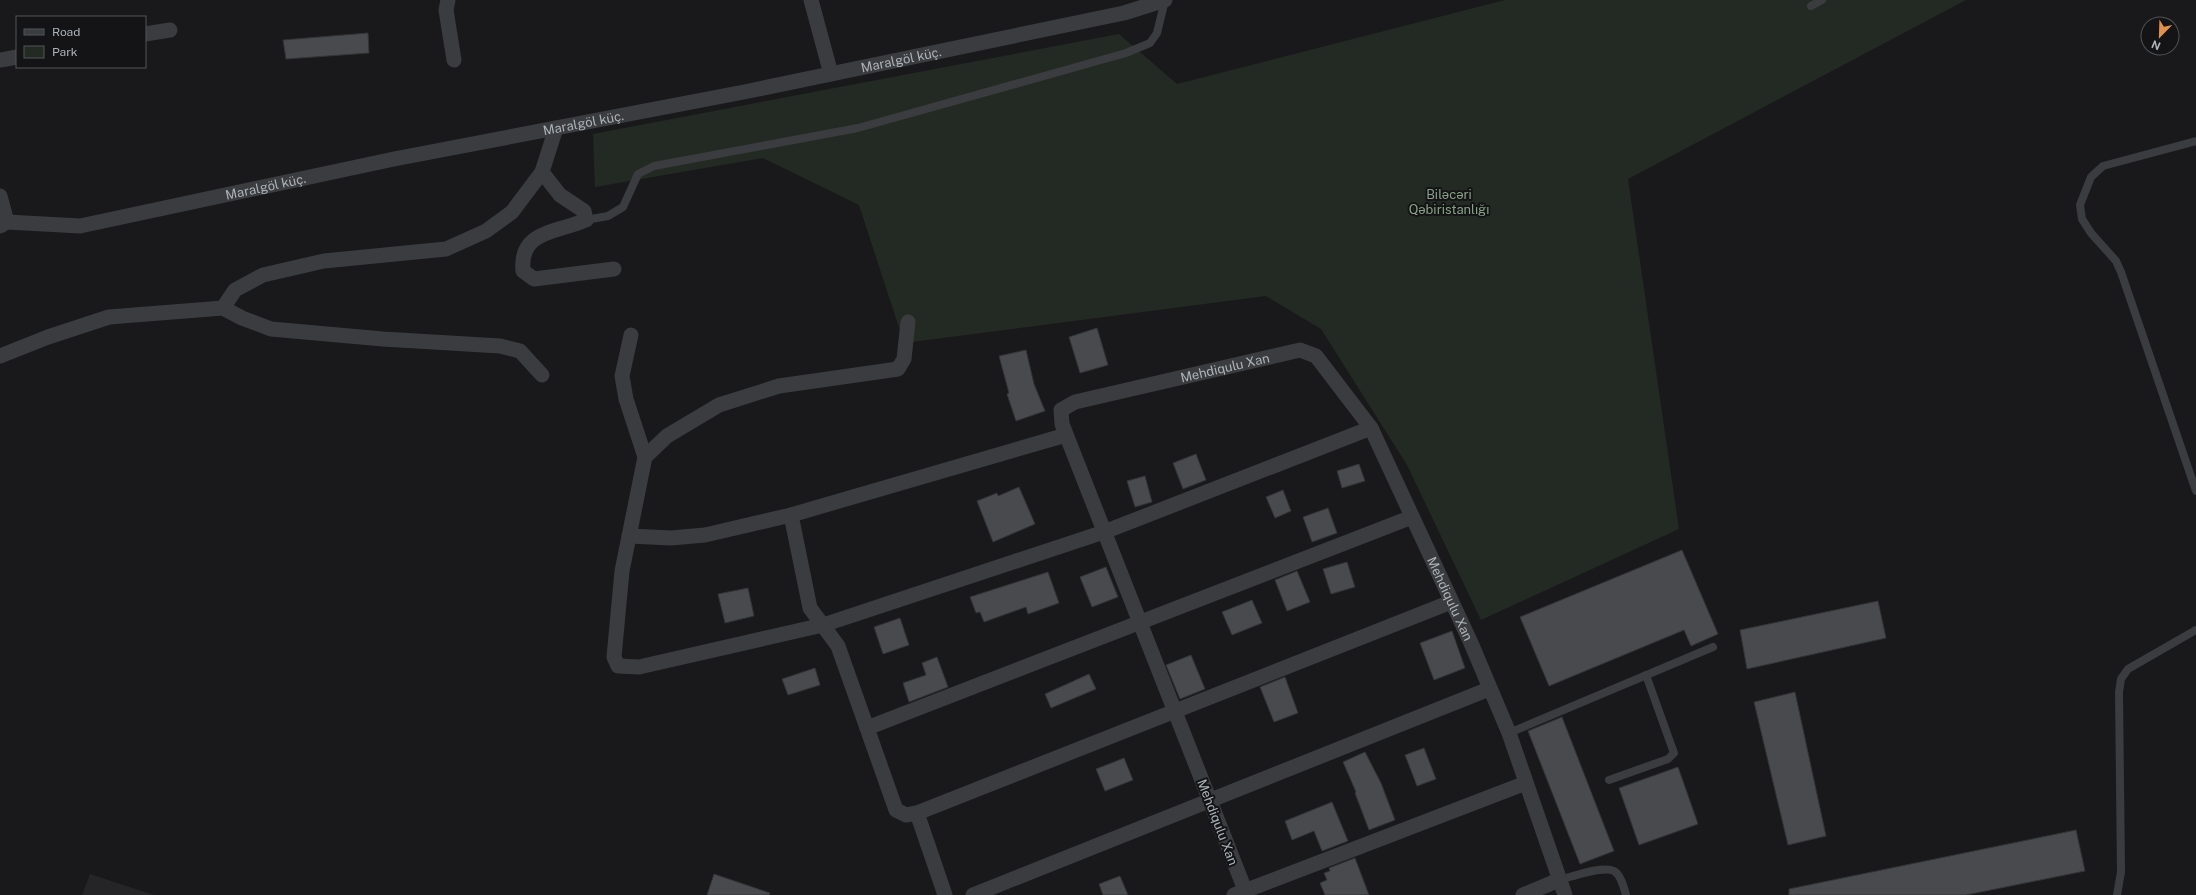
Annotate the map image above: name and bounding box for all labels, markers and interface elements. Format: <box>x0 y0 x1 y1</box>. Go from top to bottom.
legend <box>16 16 146 68</box>
north arrow <box>2140 16 2180 56</box>
text: Road <box>52 25 80 39</box>
text: N <box>2150 38 2162 52</box>
street label: Maralgöl küç. <box>860 44 943 76</box>
text: Park <box>52 45 78 59</box>
street label: Maralgöl küç. <box>542 108 625 138</box>
street label: Maralgöl küç. <box>224 171 307 203</box>
park label: Biləcəri Qəbiristanlığı <box>1409 187 1489 217</box>
street label: Mehdiqulu Xan <box>1179 350 1271 385</box>
street label: Mehdiqulu Xan <box>1424 554 1476 643</box>
street label: Mehdiqulu Xan <box>1194 777 1241 867</box>

